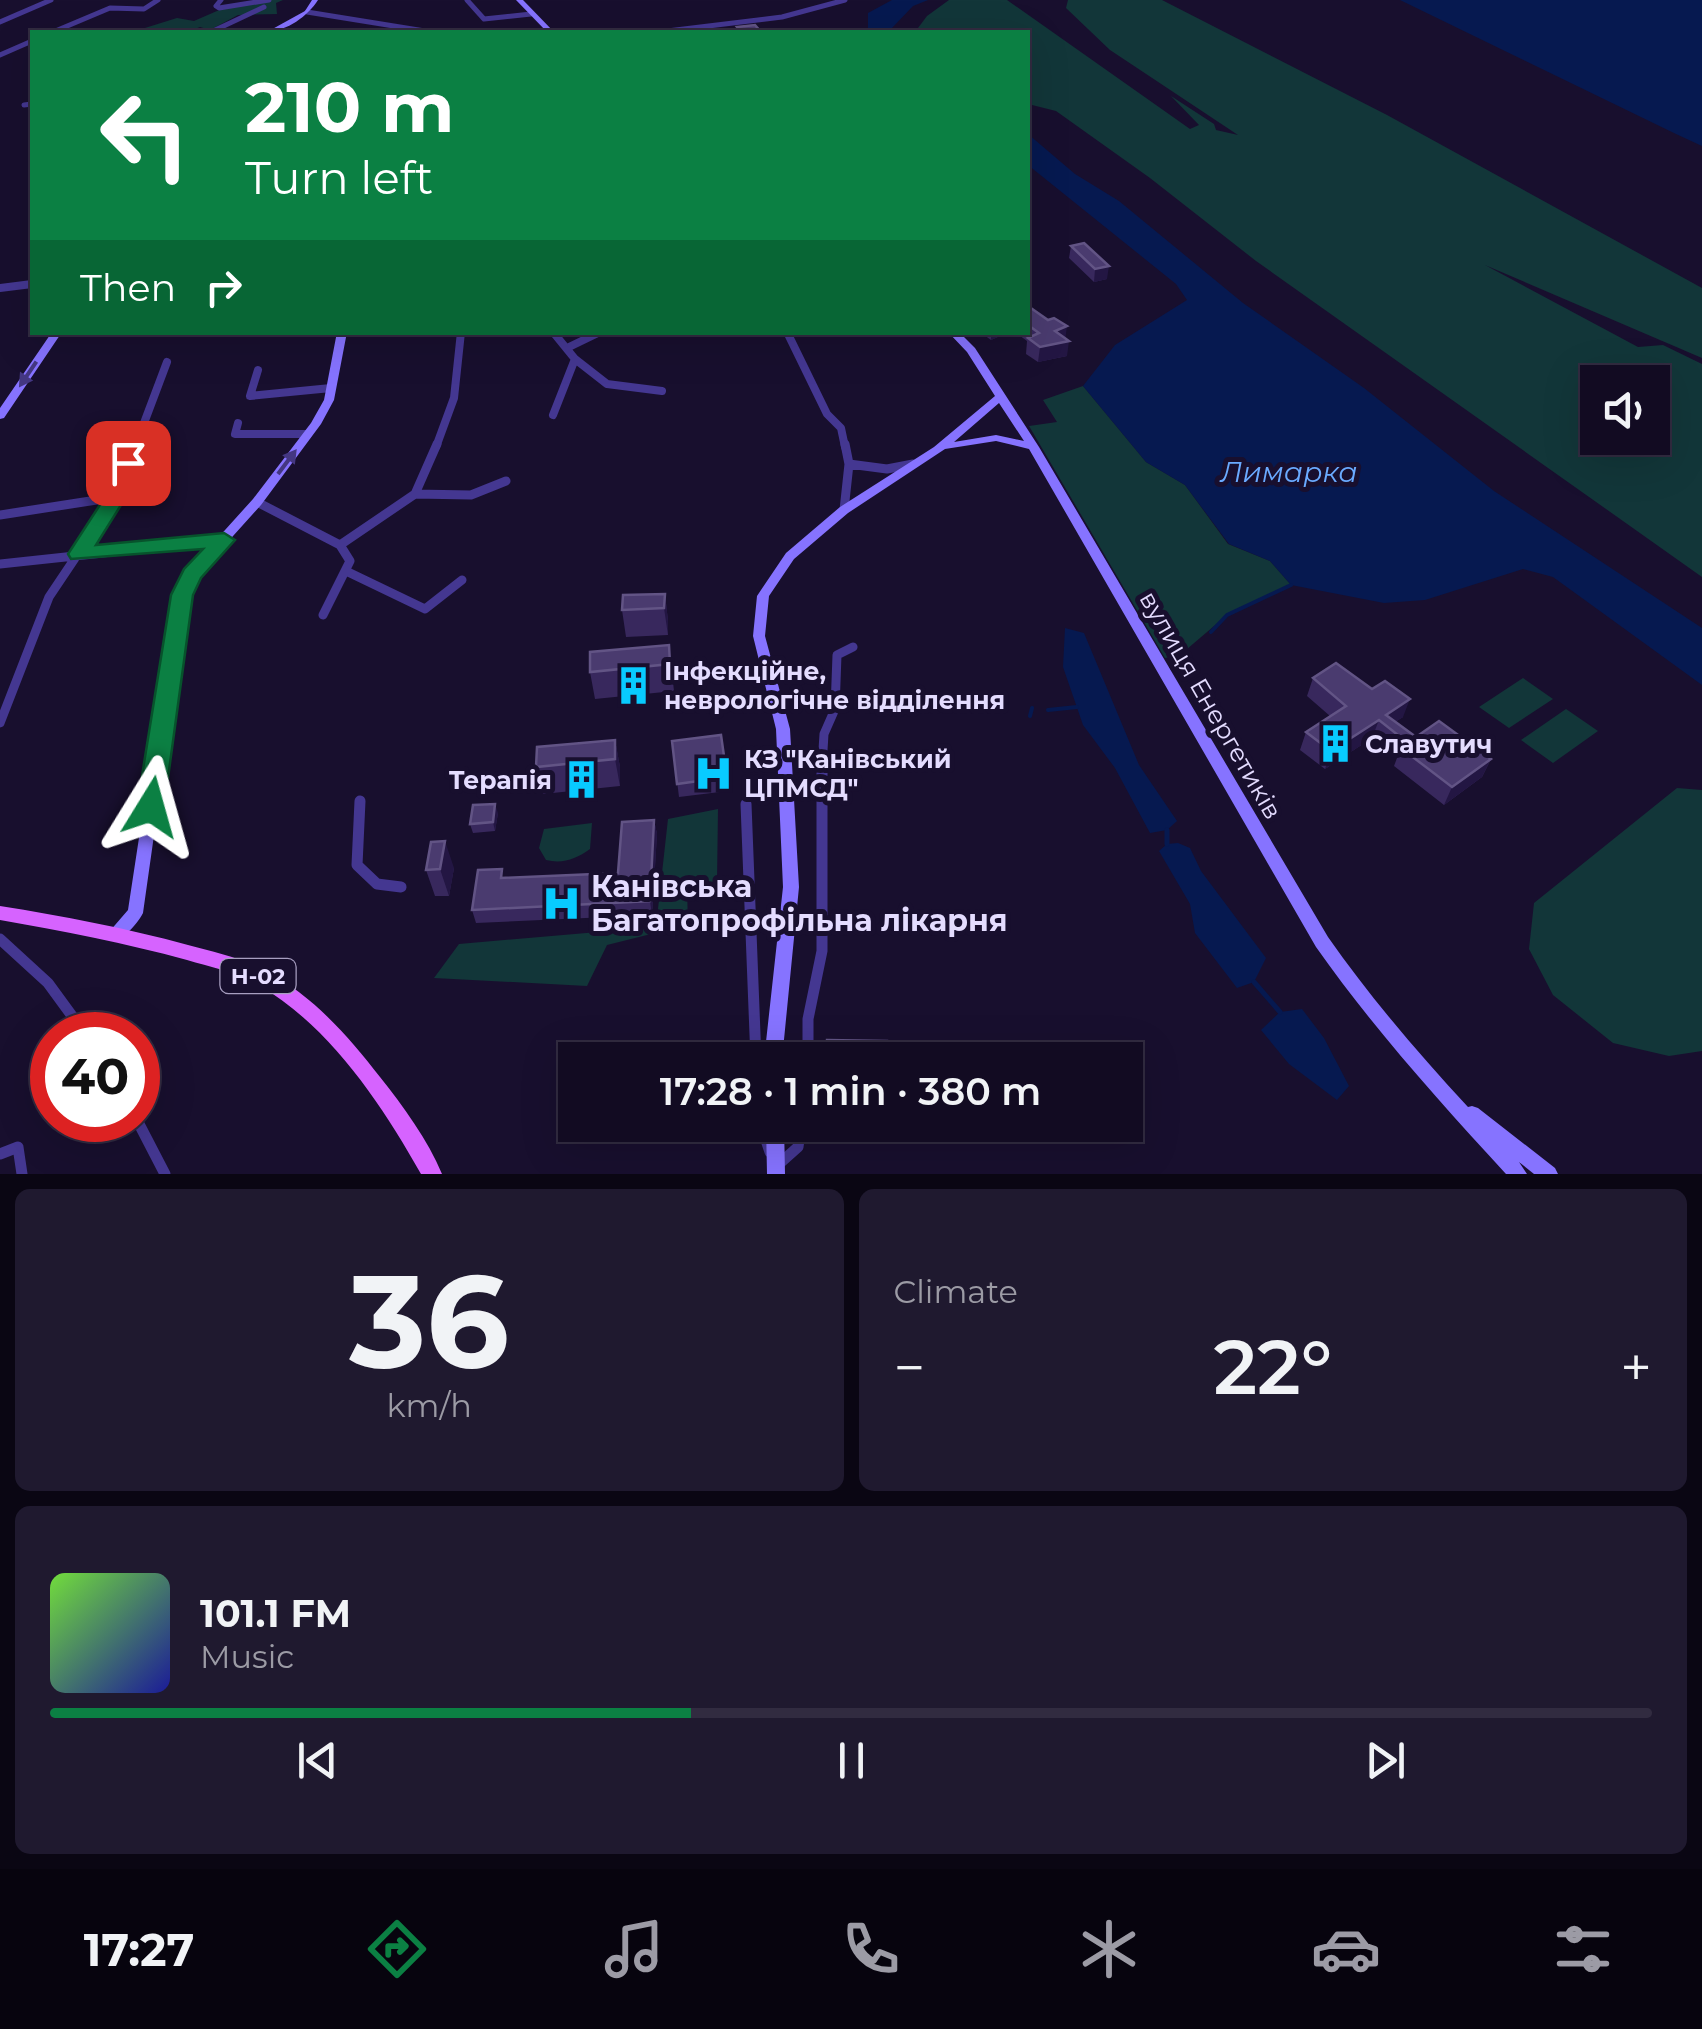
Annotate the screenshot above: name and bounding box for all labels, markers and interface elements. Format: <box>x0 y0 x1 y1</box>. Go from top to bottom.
text: 210 m <box>245 64 455 150</box>
icon: left <box>80 70 210 200</box>
text: Turn left <box>245 150 433 205</box>
icon: right <box>196 260 251 315</box>
text: Then <box>80 264 176 311</box>
one-way arrow <box>20 361 38 388</box>
map controls <box>1580 365 1670 455</box>
button: sound <box>1580 365 1670 455</box>
pin <box>86 421 171 506</box>
icon: arrive <box>101 436 156 491</box>
one-way arrow <box>276 449 296 475</box>
water label: Лимарка <box>1219 455 1357 489</box>
street label: вулиця Енергетиків <box>1133 586 1289 824</box>
place label: Інфекційне, неврологічне відділення <box>664 656 1005 715</box>
building icon: Інфекційне, неврологічне відділення <box>613 664 655 706</box>
building icon: Славутич <box>1314 723 1356 765</box>
place label: Славутич <box>1365 729 1492 759</box>
place label: КЗ "Канівський ЦПМСД" <box>744 744 952 803</box>
hospital icon: КЗ "Канівський ЦПМСД" <box>693 752 735 794</box>
position arrow <box>99 755 203 859</box>
building icon: Терапія <box>561 759 603 801</box>
place label: Терапія <box>449 765 552 795</box>
place label: Канівська Багатопрофільна лікарня <box>591 868 1008 939</box>
hospital icon: Канівська Багатопрофільна лікарня <box>540 883 582 925</box>
road number: Н-02 <box>220 959 296 993</box>
speed limit sign: 40 <box>30 1012 160 1142</box>
text: 17:28 · 1 min · 380 m <box>660 1068 1041 1115</box>
text: 36 <box>349 1241 509 1400</box>
text: Climate <box>894 1272 1018 1311</box>
text: 22° <box>1213 1321 1332 1413</box>
text: − <box>894 1334 925 1401</box>
text: + <box>1620 1334 1652 1401</box>
text: km/h <box>387 1386 472 1425</box>
text: 101.1 FM <box>200 1590 351 1637</box>
text: Music <box>200 1637 294 1676</box>
icon: previous <box>290 1733 345 1788</box>
icon: pause <box>824 1733 879 1788</box>
icon: next <box>1358 1733 1413 1788</box>
icon: directions <box>362 1914 432 1984</box>
icon: music <box>599 1914 669 1984</box>
icon: phone <box>836 1914 906 1984</box>
icon: climate <box>1074 1914 1144 1984</box>
icon: car <box>1311 1914 1381 1984</box>
icon: filters <box>1548 1914 1618 1984</box>
text: 17:27 <box>84 1922 195 1977</box>

